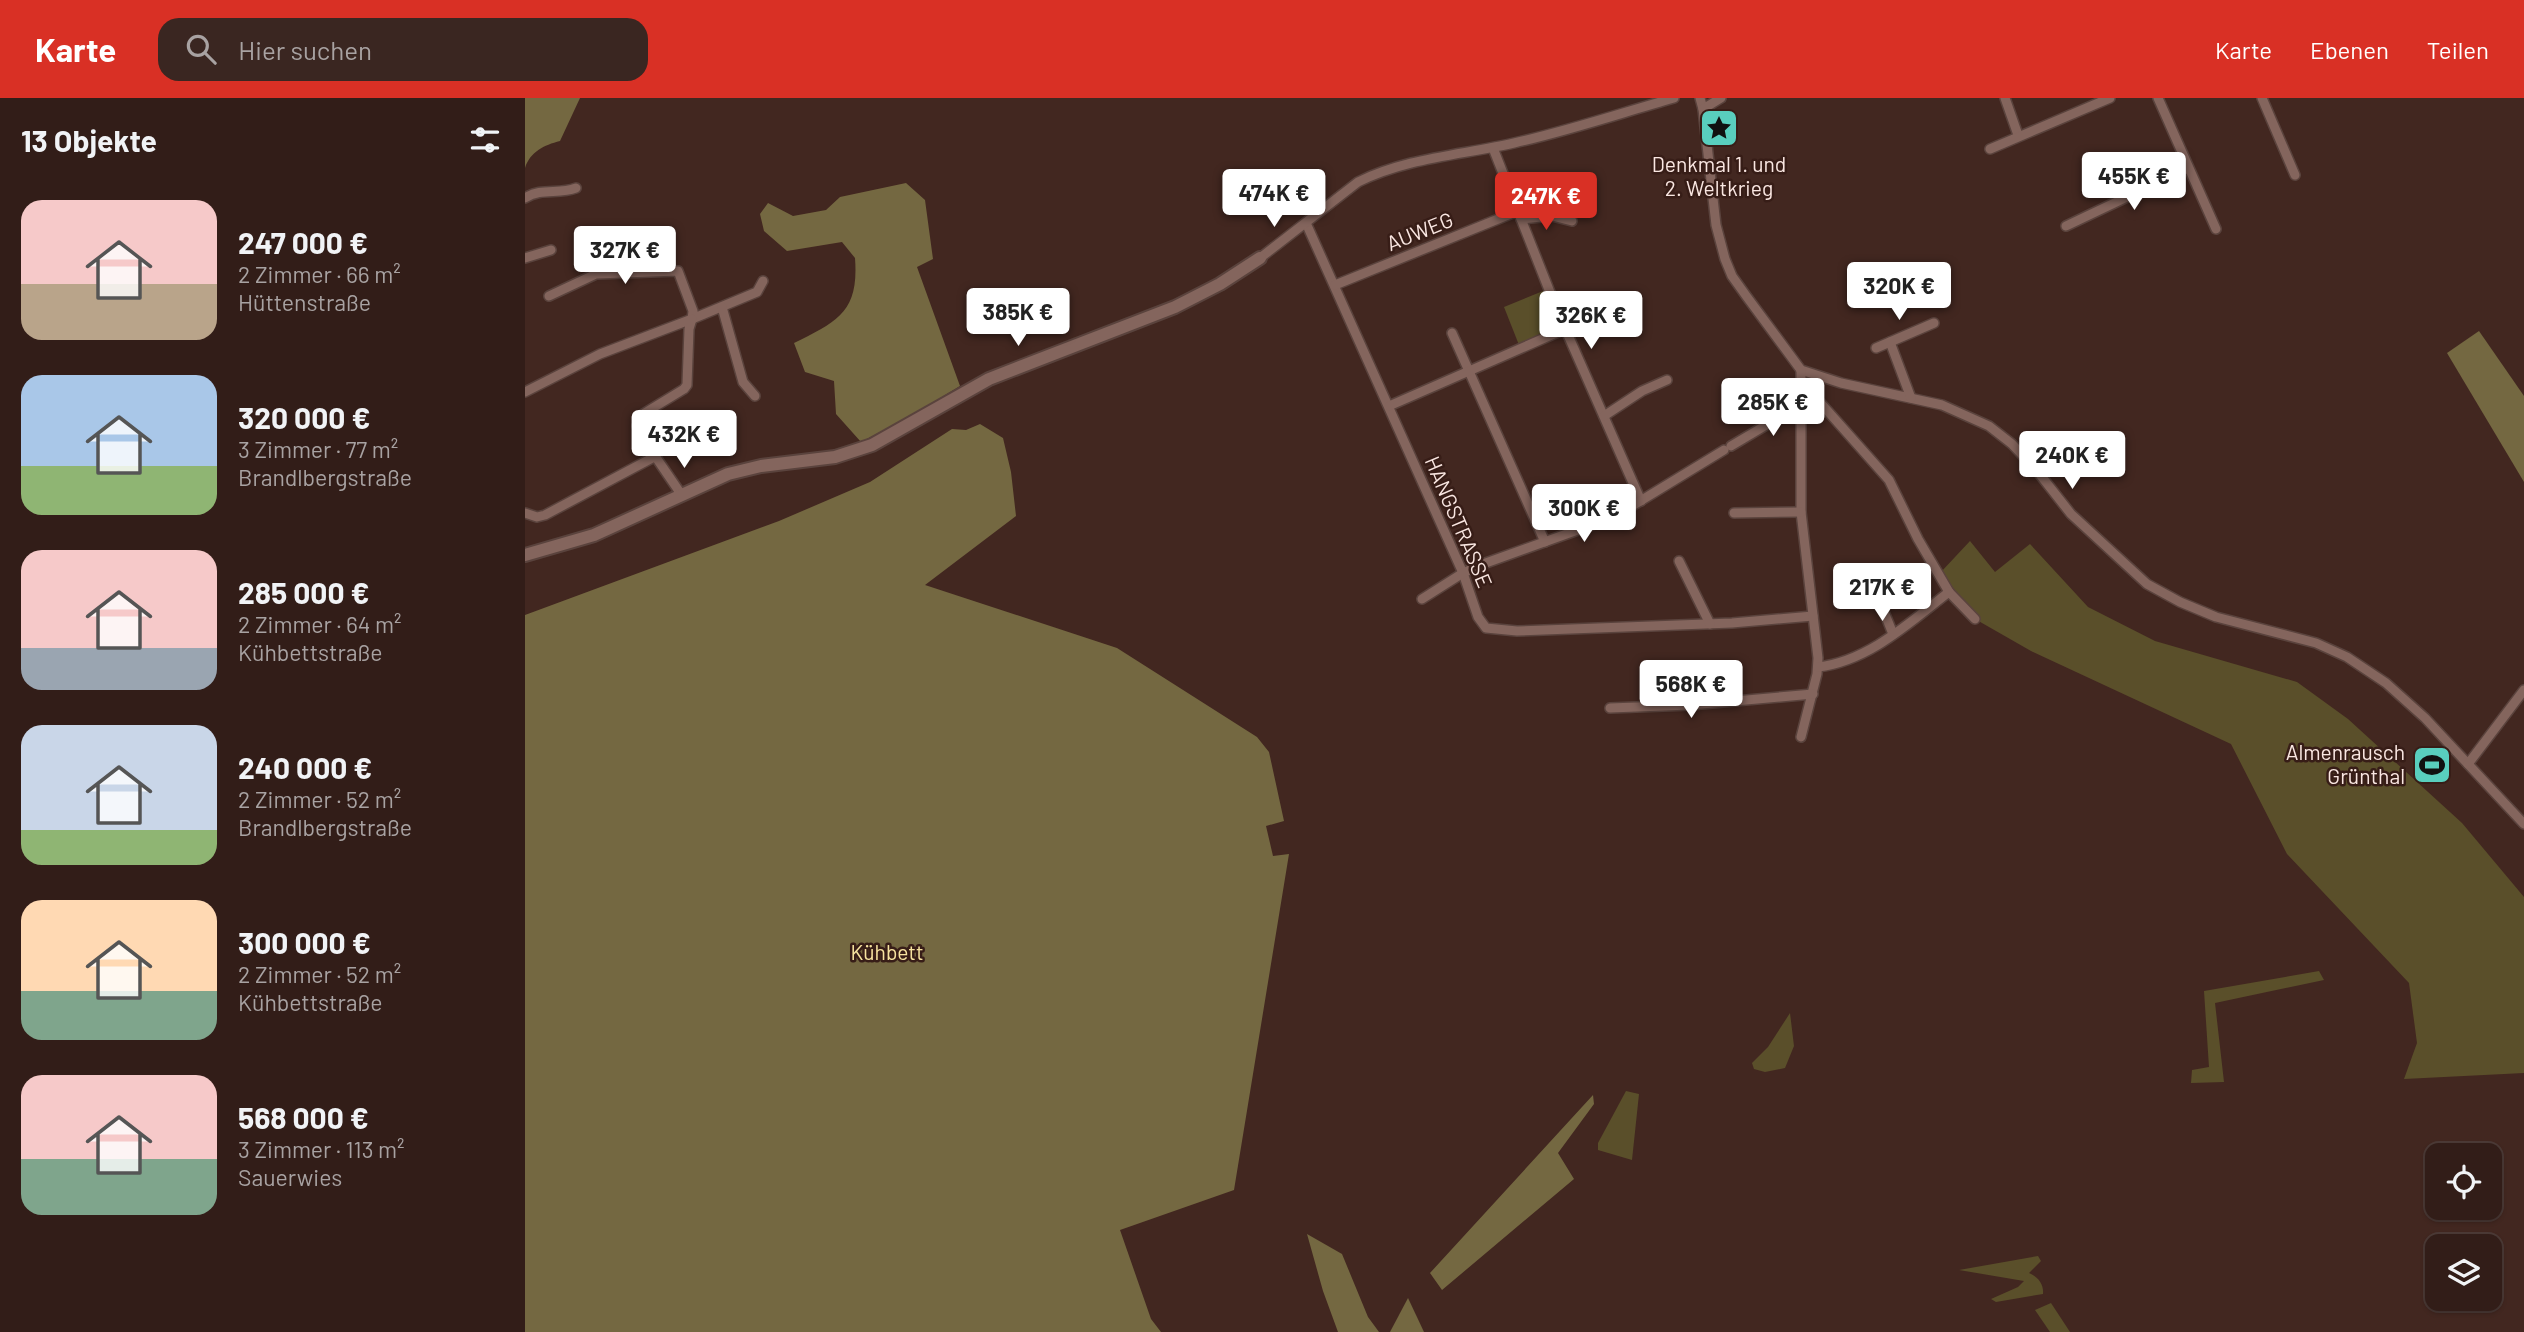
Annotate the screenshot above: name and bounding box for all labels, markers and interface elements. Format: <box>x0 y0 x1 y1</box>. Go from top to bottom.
search box <box>158 18 648 81</box>
text: Karte <box>35 29 116 69</box>
icon: search <box>182 30 220 68</box>
text: Hier suchen <box>238 34 372 65</box>
text: Karte <box>2215 35 2272 64</box>
text: Ebenen <box>2310 35 2389 64</box>
text: Teilen <box>2427 35 2489 64</box>
place icon: Denkmal 1. und 2. Weltkrieg <box>1698 107 1740 149</box>
icon: filters <box>466 121 504 159</box>
text: 13 Objekte <box>21 122 157 158</box>
place label: Denkmal 1. und 2. Weltkrieg <box>1652 151 1786 200</box>
pin: 455K € <box>2077 152 2191 212</box>
text: 455K € <box>2098 161 2170 189</box>
pin: 474K € <box>1217 170 1331 229</box>
pin: 247K € <box>1489 172 1603 232</box>
text: 474K € <box>1238 178 1310 206</box>
text: 247K € <box>1511 181 1581 209</box>
street label: AUWEG <box>1382 206 1457 255</box>
text: 247 000 € <box>238 224 368 260</box>
pin: 327K € <box>568 226 682 286</box>
icon: home <box>77 228 161 312</box>
text: 327K € <box>590 235 660 263</box>
text: 2 Zimmer · 66 m² <box>238 260 401 288</box>
pin: 320K € <box>1842 262 1956 322</box>
text: 320K € <box>1863 271 1935 299</box>
text: Hüttenstraße <box>238 288 371 316</box>
pin: 385K € <box>961 288 1075 348</box>
pin: 326K € <box>1534 292 1648 351</box>
text: 385K € <box>983 297 1053 325</box>
text: 326K € <box>1555 300 1627 328</box>
pin: 285K € <box>1716 378 1830 438</box>
text: 285K € <box>1737 387 1809 415</box>
text: 320 000 € <box>238 399 370 435</box>
icon: home <box>77 403 161 487</box>
pin: 432K € <box>627 410 741 470</box>
text: 432K € <box>648 419 720 447</box>
pin: 240K € <box>2015 432 2129 491</box>
text: 3 Zimmer · 77 m² <box>238 435 398 463</box>
text: 240K € <box>2035 440 2109 468</box>
street label: HANGSTRASSE <box>1420 452 1498 591</box>
text: Brandlbergstraße <box>238 463 412 491</box>
pin: 300K € <box>1527 484 1641 544</box>
text: 300K € <box>1548 493 1620 521</box>
pin: 217K € <box>1825 564 1939 623</box>
text: 217K € <box>1849 572 1915 600</box>
text: 285 000 € <box>238 574 370 610</box>
icon: home <box>77 578 161 662</box>
text: 2 Zimmer · 64 m² <box>238 610 402 638</box>
text: Kühbettstraße <box>238 638 383 666</box>
pin: 568K € <box>1634 660 1748 720</box>
text: 568K € <box>1656 669 1726 697</box>
place label: Almenrausch Grünthal <box>2286 739 2405 788</box>
sports icon: Almenrausch Grünthal <box>2411 744 2453 786</box>
text: 240 000 € <box>238 749 372 785</box>
icon: home <box>77 753 161 837</box>
text: 2 Zimmer · 52 m² <box>238 785 401 813</box>
text: Brandlbergstraße <box>238 813 412 841</box>
text: 300 000 € <box>238 924 371 960</box>
icon: home <box>77 928 161 1012</box>
park label: Kühbett <box>850 939 924 964</box>
text: 2 Zimmer · 52 m² <box>238 960 401 988</box>
text: Kühbettstraße <box>238 988 383 1016</box>
text: 568 000 € <box>238 1099 369 1135</box>
icon: home <box>77 1103 161 1187</box>
text: 3 Zimmer · 113 m² <box>238 1135 405 1163</box>
map controls <box>2425 1143 2502 1311</box>
button: locate <box>2425 1143 2502 1220</box>
text: Sauerwies <box>238 1163 342 1191</box>
button: layers <box>2425 1234 2502 1311</box>

